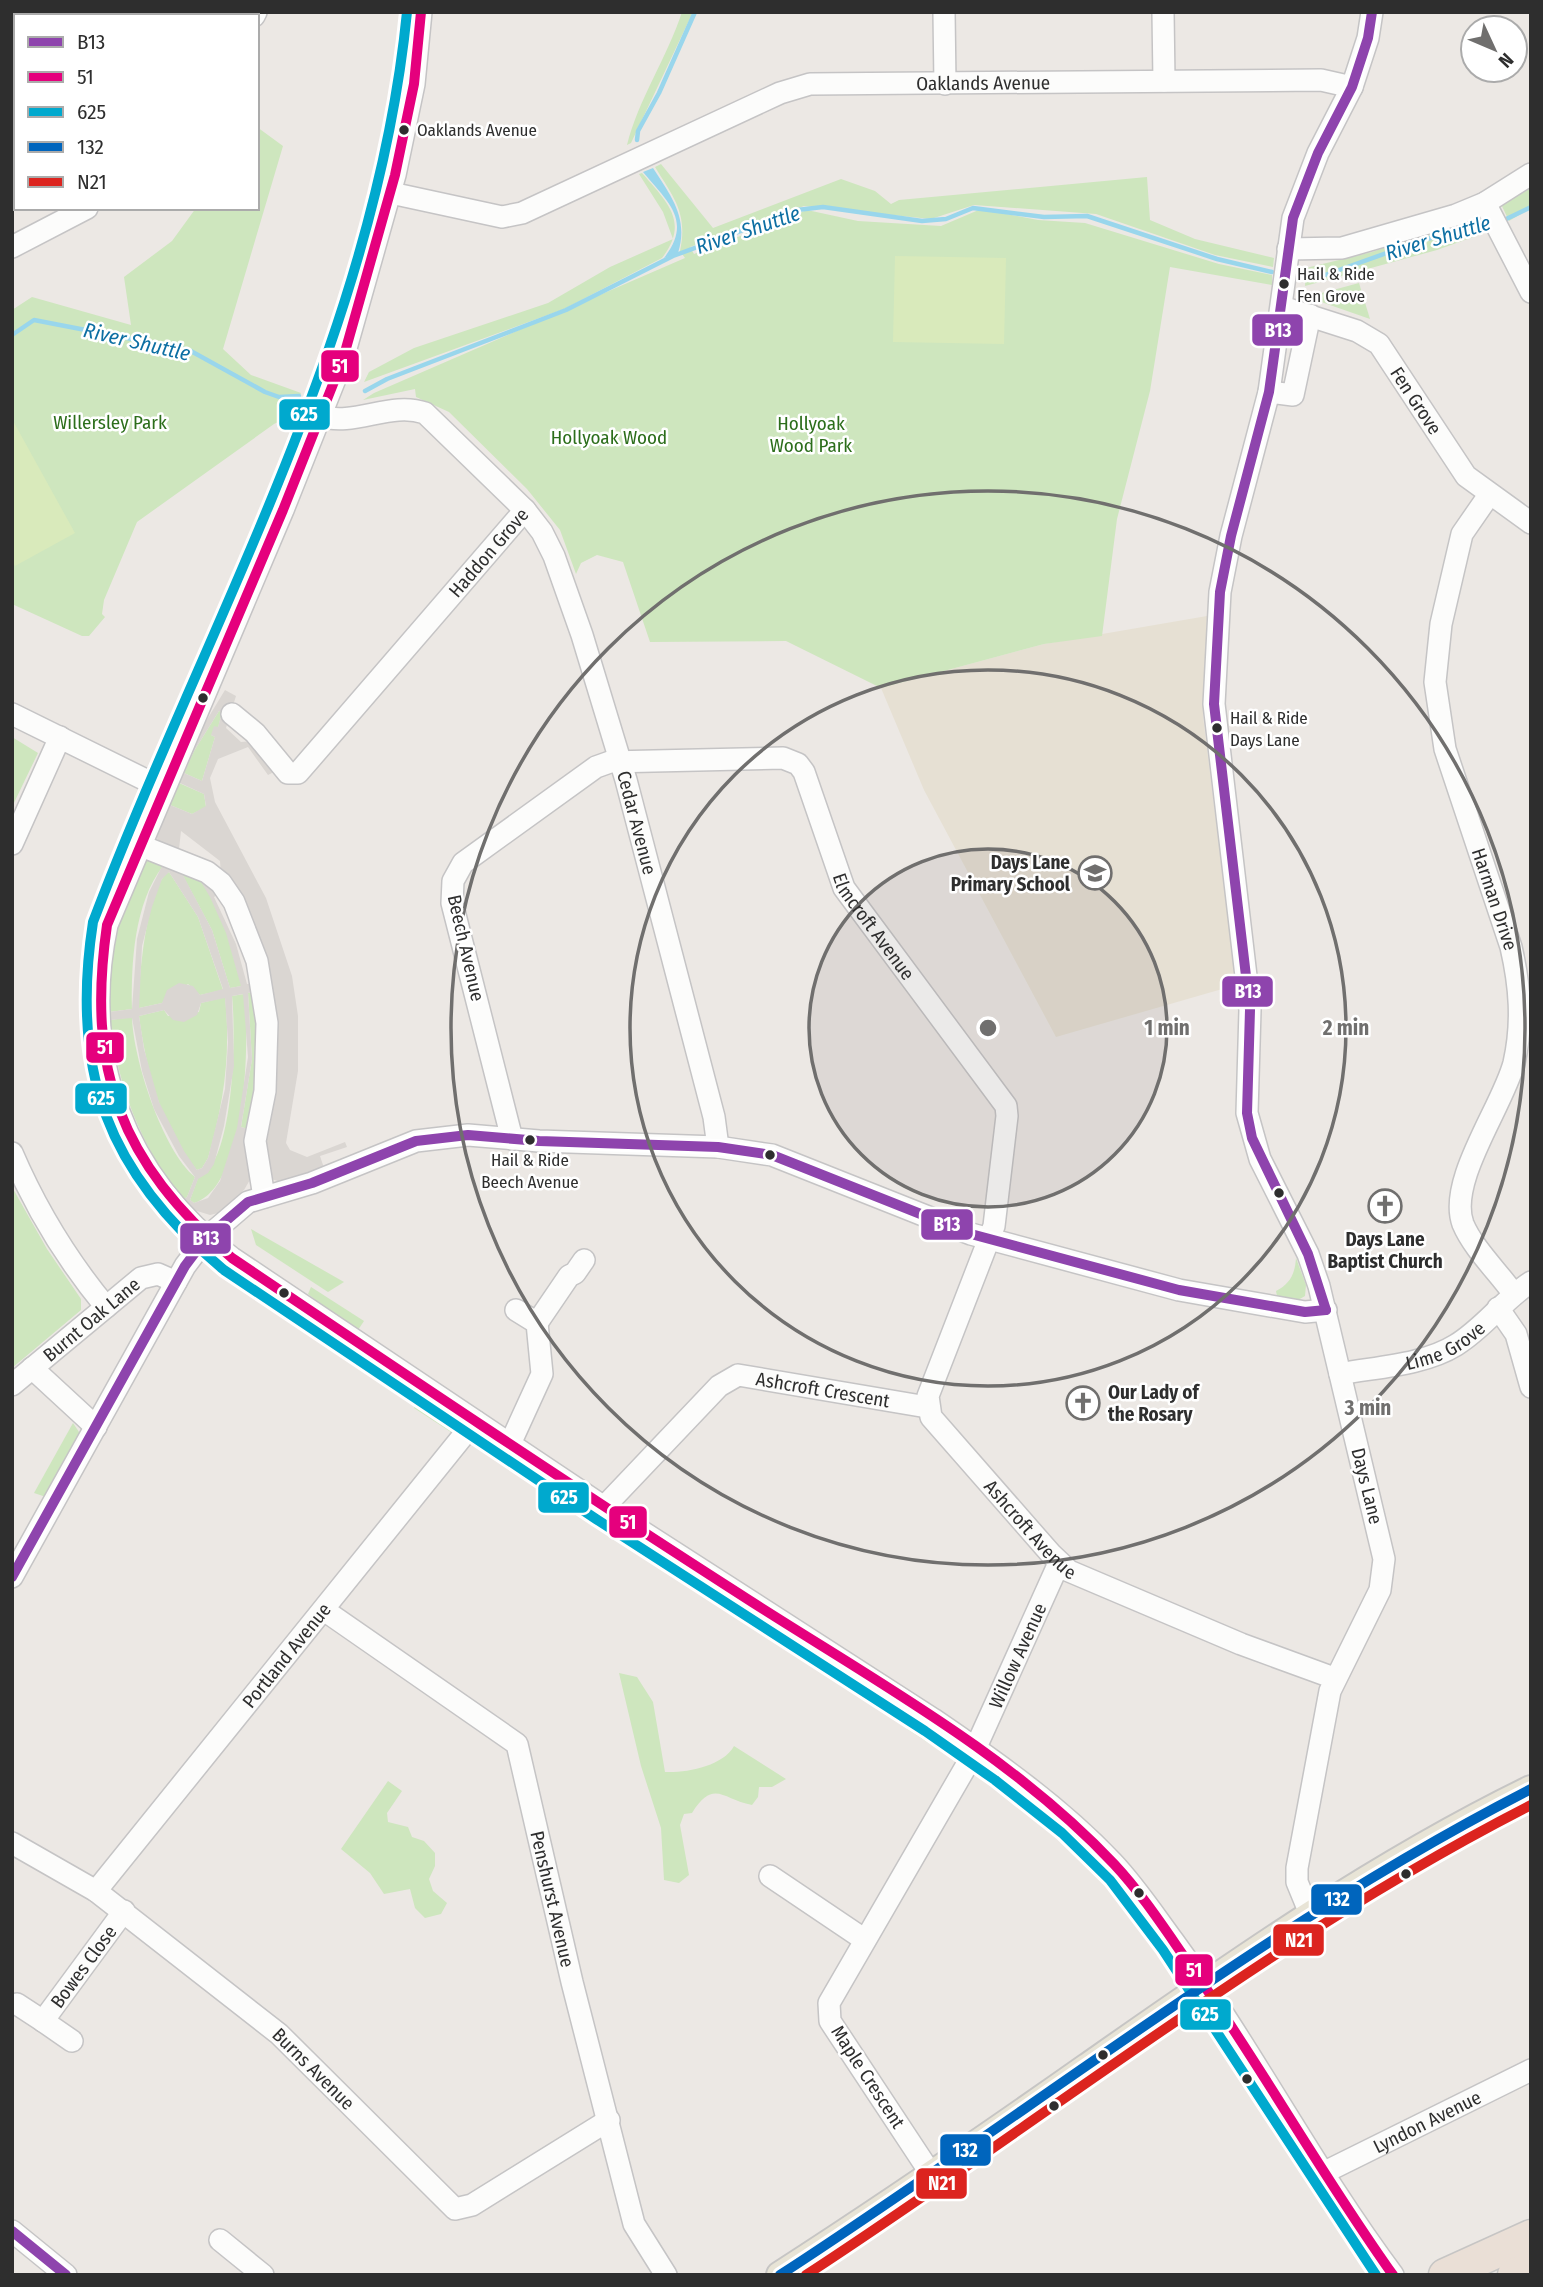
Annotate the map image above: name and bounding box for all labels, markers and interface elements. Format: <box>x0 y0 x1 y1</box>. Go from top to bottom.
legend <box>14 14 259 210</box>
north arrow <box>1459 14 1529 84</box>
text: B13 <box>77 29 105 55</box>
text: N <box>1494 48 1518 73</box>
text: 51 <box>77 64 94 90</box>
street label: Oaklands Avenue <box>916 71 1050 95</box>
text: 625 <box>77 99 106 125</box>
place label: Oaklands Avenue <box>417 120 537 141</box>
marker: Oaklands Avenue <box>397 123 411 137</box>
text: 132 <box>77 134 104 160</box>
text: N21 <box>77 169 107 195</box>
water label: River Shuttle <box>692 200 804 260</box>
water label: River Shuttle <box>1382 210 1494 266</box>
place label: Hail & Ride Fen Grove <box>1297 264 1375 307</box>
marker: Hail & Ride Fen Grove <box>1277 277 1291 291</box>
line badge: B13 <box>1251 313 1304 347</box>
water label: River Shuttle <box>81 317 193 367</box>
text: B13 <box>1265 319 1291 342</box>
line badge: 51 <box>320 349 360 383</box>
text: 51 <box>332 355 348 378</box>
street label: Fen Grove <box>1386 362 1447 439</box>
line badge: 625 <box>278 398 331 431</box>
text: 625 <box>290 403 318 426</box>
park label: Willersley Park <box>53 411 167 434</box>
park label: Hollyoak Wood Park <box>770 412 852 457</box>
park label: Hollyoak Wood <box>551 426 667 449</box>
street label: Haddon Grove <box>444 503 533 602</box>
unlabelled marker <box>196 691 210 705</box>
place label: Hail & Ride Days Lane <box>1230 708 1308 751</box>
marker: Hail & Ride Days Lane <box>1210 721 1224 735</box>
street label: Cedar Avenue <box>612 768 662 877</box>
street label: Harman Drive <box>1467 845 1523 953</box>
place label: Days Lane Primary School <box>951 851 1071 896</box>
school or university icon: Days Lane Primary School <box>1076 854 1114 892</box>
street label: Elmcroft Avenue <box>828 870 920 984</box>
street label: Beech Avenue <box>443 892 489 1004</box>
line badge: B13 <box>1221 975 1274 1008</box>
text: B13 <box>1235 980 1261 1003</box>
text: 1 min <box>1144 1015 1190 1041</box>
text: 2 min <box>1322 1015 1369 1041</box>
centre of rings <box>976 1016 1000 1040</box>
line badge: 51 <box>85 1031 125 1064</box>
text: 51 <box>97 1036 113 1059</box>
line badge: 625 <box>74 1082 128 1115</box>
text: 625 <box>87 1087 115 1110</box>
marker: Hail & Ride Beech Avenue <box>523 1133 537 1147</box>
unlabelled marker <box>763 1148 777 1162</box>
place label: Hail & Ride Beech Avenue <box>481 1150 579 1193</box>
unlabelled marker <box>1272 1186 1286 1200</box>
church icon: Days Lane Baptist Church <box>1366 1187 1404 1225</box>
line badge: B13 <box>920 1208 974 1241</box>
text: B13 <box>934 1213 960 1236</box>
line badge: B13 <box>179 1222 232 1255</box>
text: B13 <box>193 1227 219 1250</box>
place label: Days Lane Baptist Church <box>1327 1228 1443 1273</box>
street label: Burnt Oak Lane <box>38 1272 144 1366</box>
unlabelled marker <box>277 1286 291 1300</box>
street label: Lime Grove <box>1403 1316 1490 1374</box>
street label: Ashcroft Crescent <box>754 1367 892 1412</box>
place label: Our Lady of the Rosary <box>1108 1381 1200 1426</box>
church icon: Our Lady of the Rosary <box>1064 1384 1102 1422</box>
text: 3 min <box>1344 1395 1391 1421</box>
street label: Days Lane <box>1346 1445 1388 1527</box>
street label: Ashcroft Avenue <box>980 1475 1079 1584</box>
line badge: 625 <box>537 1481 590 1514</box>
text: 625 <box>550 1486 578 1509</box>
line badge: 51 <box>608 1505 648 1539</box>
text: 51 <box>620 1511 636 1534</box>
street label: Portland Avenue <box>237 1598 335 1712</box>
street label: Willow Avenue <box>984 1599 1051 1712</box>
street label: Penshurst Avenue <box>526 1829 580 1969</box>
unlabelled marker <box>1399 1867 1413 1881</box>
line badge: 132 <box>1310 1883 1363 1916</box>
unlabelled marker <box>1132 1886 1146 1900</box>
text: 132 <box>1324 1888 1350 1911</box>
street label: Bowes Close <box>45 1921 121 2012</box>
line badge: N21 <box>1272 1923 1325 1957</box>
text: N21 <box>1285 1929 1313 1952</box>
line badge: 51 <box>1174 1953 1214 1987</box>
text: 51 <box>1186 1959 1202 1982</box>
line badge: 625 <box>1179 1998 1232 2031</box>
text: 625 <box>1191 2003 1219 2026</box>
street label: Maple Crescent <box>826 2021 910 2133</box>
street label: Burns Avenue <box>268 2023 360 2114</box>
unlabelled marker <box>1096 2048 1110 2062</box>
unlabelled marker <box>1240 2072 1254 2086</box>
street label: Lyndon Avenue <box>1369 2085 1485 2158</box>
unlabelled marker <box>1047 2099 1061 2113</box>
line badge: 132 <box>939 2133 992 2167</box>
text: 132 <box>952 2139 978 2162</box>
line badge: N21 <box>915 2167 968 2200</box>
text: N21 <box>928 2172 956 2195</box>

